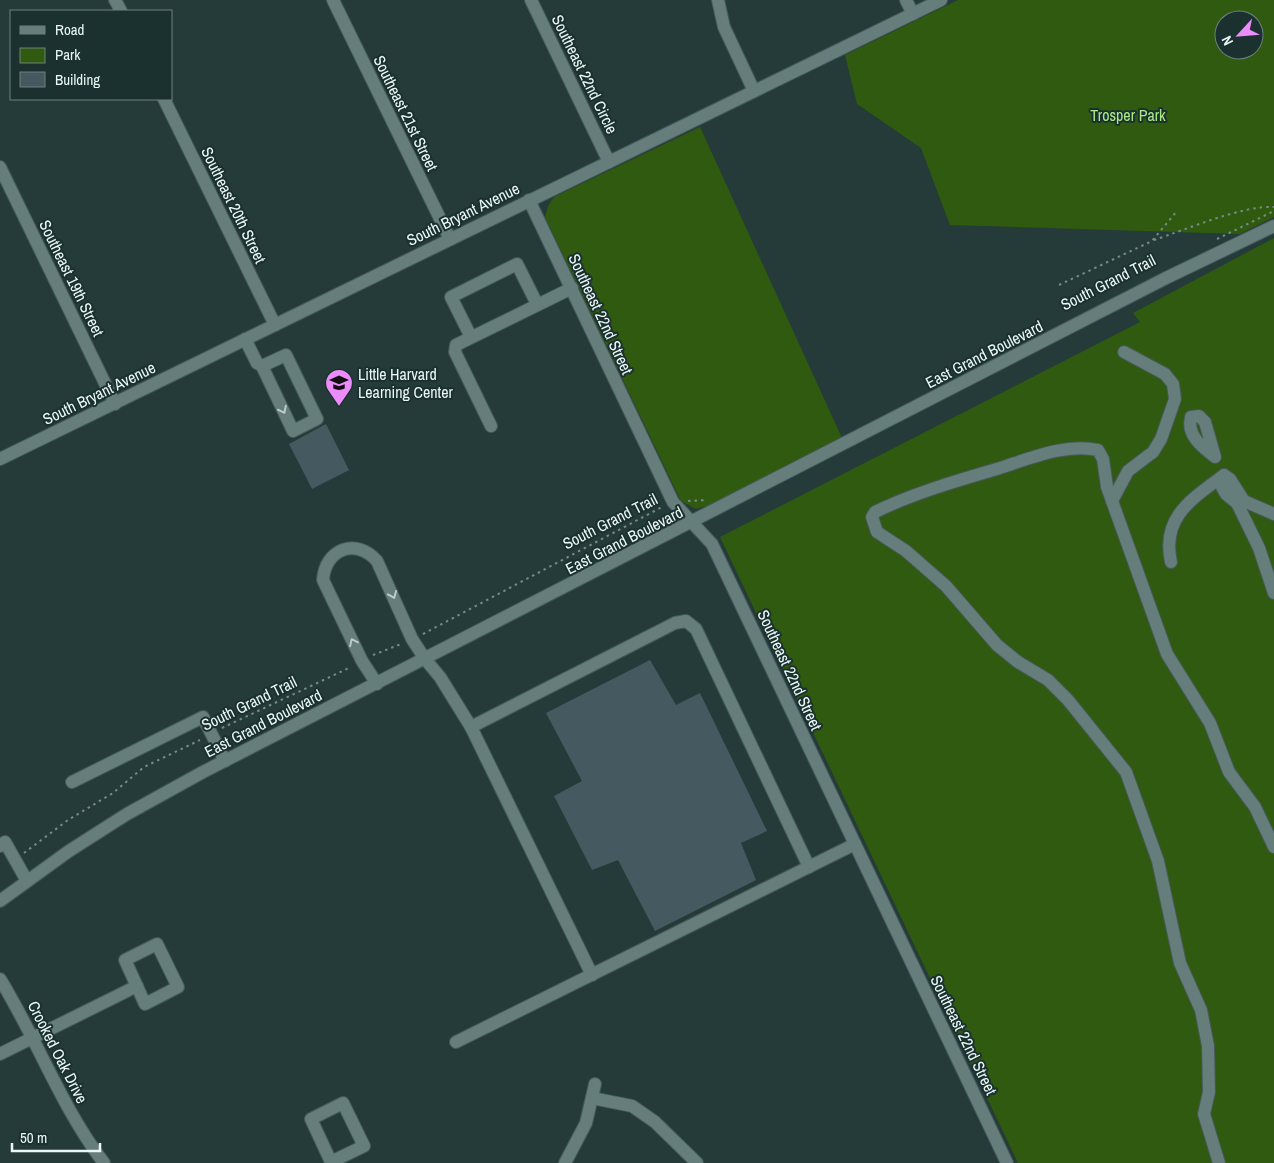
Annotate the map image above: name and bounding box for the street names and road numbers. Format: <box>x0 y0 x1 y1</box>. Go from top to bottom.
street label: Southeast 22nd Circle <box>547 11 623 137</box>
street label: Southeast 21st Street <box>368 51 444 175</box>
street label: Southeast 20th Street <box>196 143 272 267</box>
street label: South Bryant Avenue <box>403 177 523 251</box>
street label: Southeast 19th Street <box>34 216 110 340</box>
street label: South Grand Trail <box>1057 249 1159 315</box>
street label: Southeast 22nd Street <box>563 250 639 378</box>
street label: East Grand Boulevard <box>921 315 1047 393</box>
street label: South Bryant Avenue <box>39 356 159 430</box>
street label: South Grand Trail <box>559 488 661 554</box>
street label: East Grand Boulevard <box>561 501 687 579</box>
street label: Southeast 22nd Street <box>752 606 828 734</box>
street label: South Grand Trail <box>198 670 300 736</box>
street label: East Grand Boulevard <box>200 684 326 762</box>
street label: Southeast 22nd Street <box>925 971 1003 1099</box>
street label: Crooked Oak Drive <box>23 997 93 1107</box>

